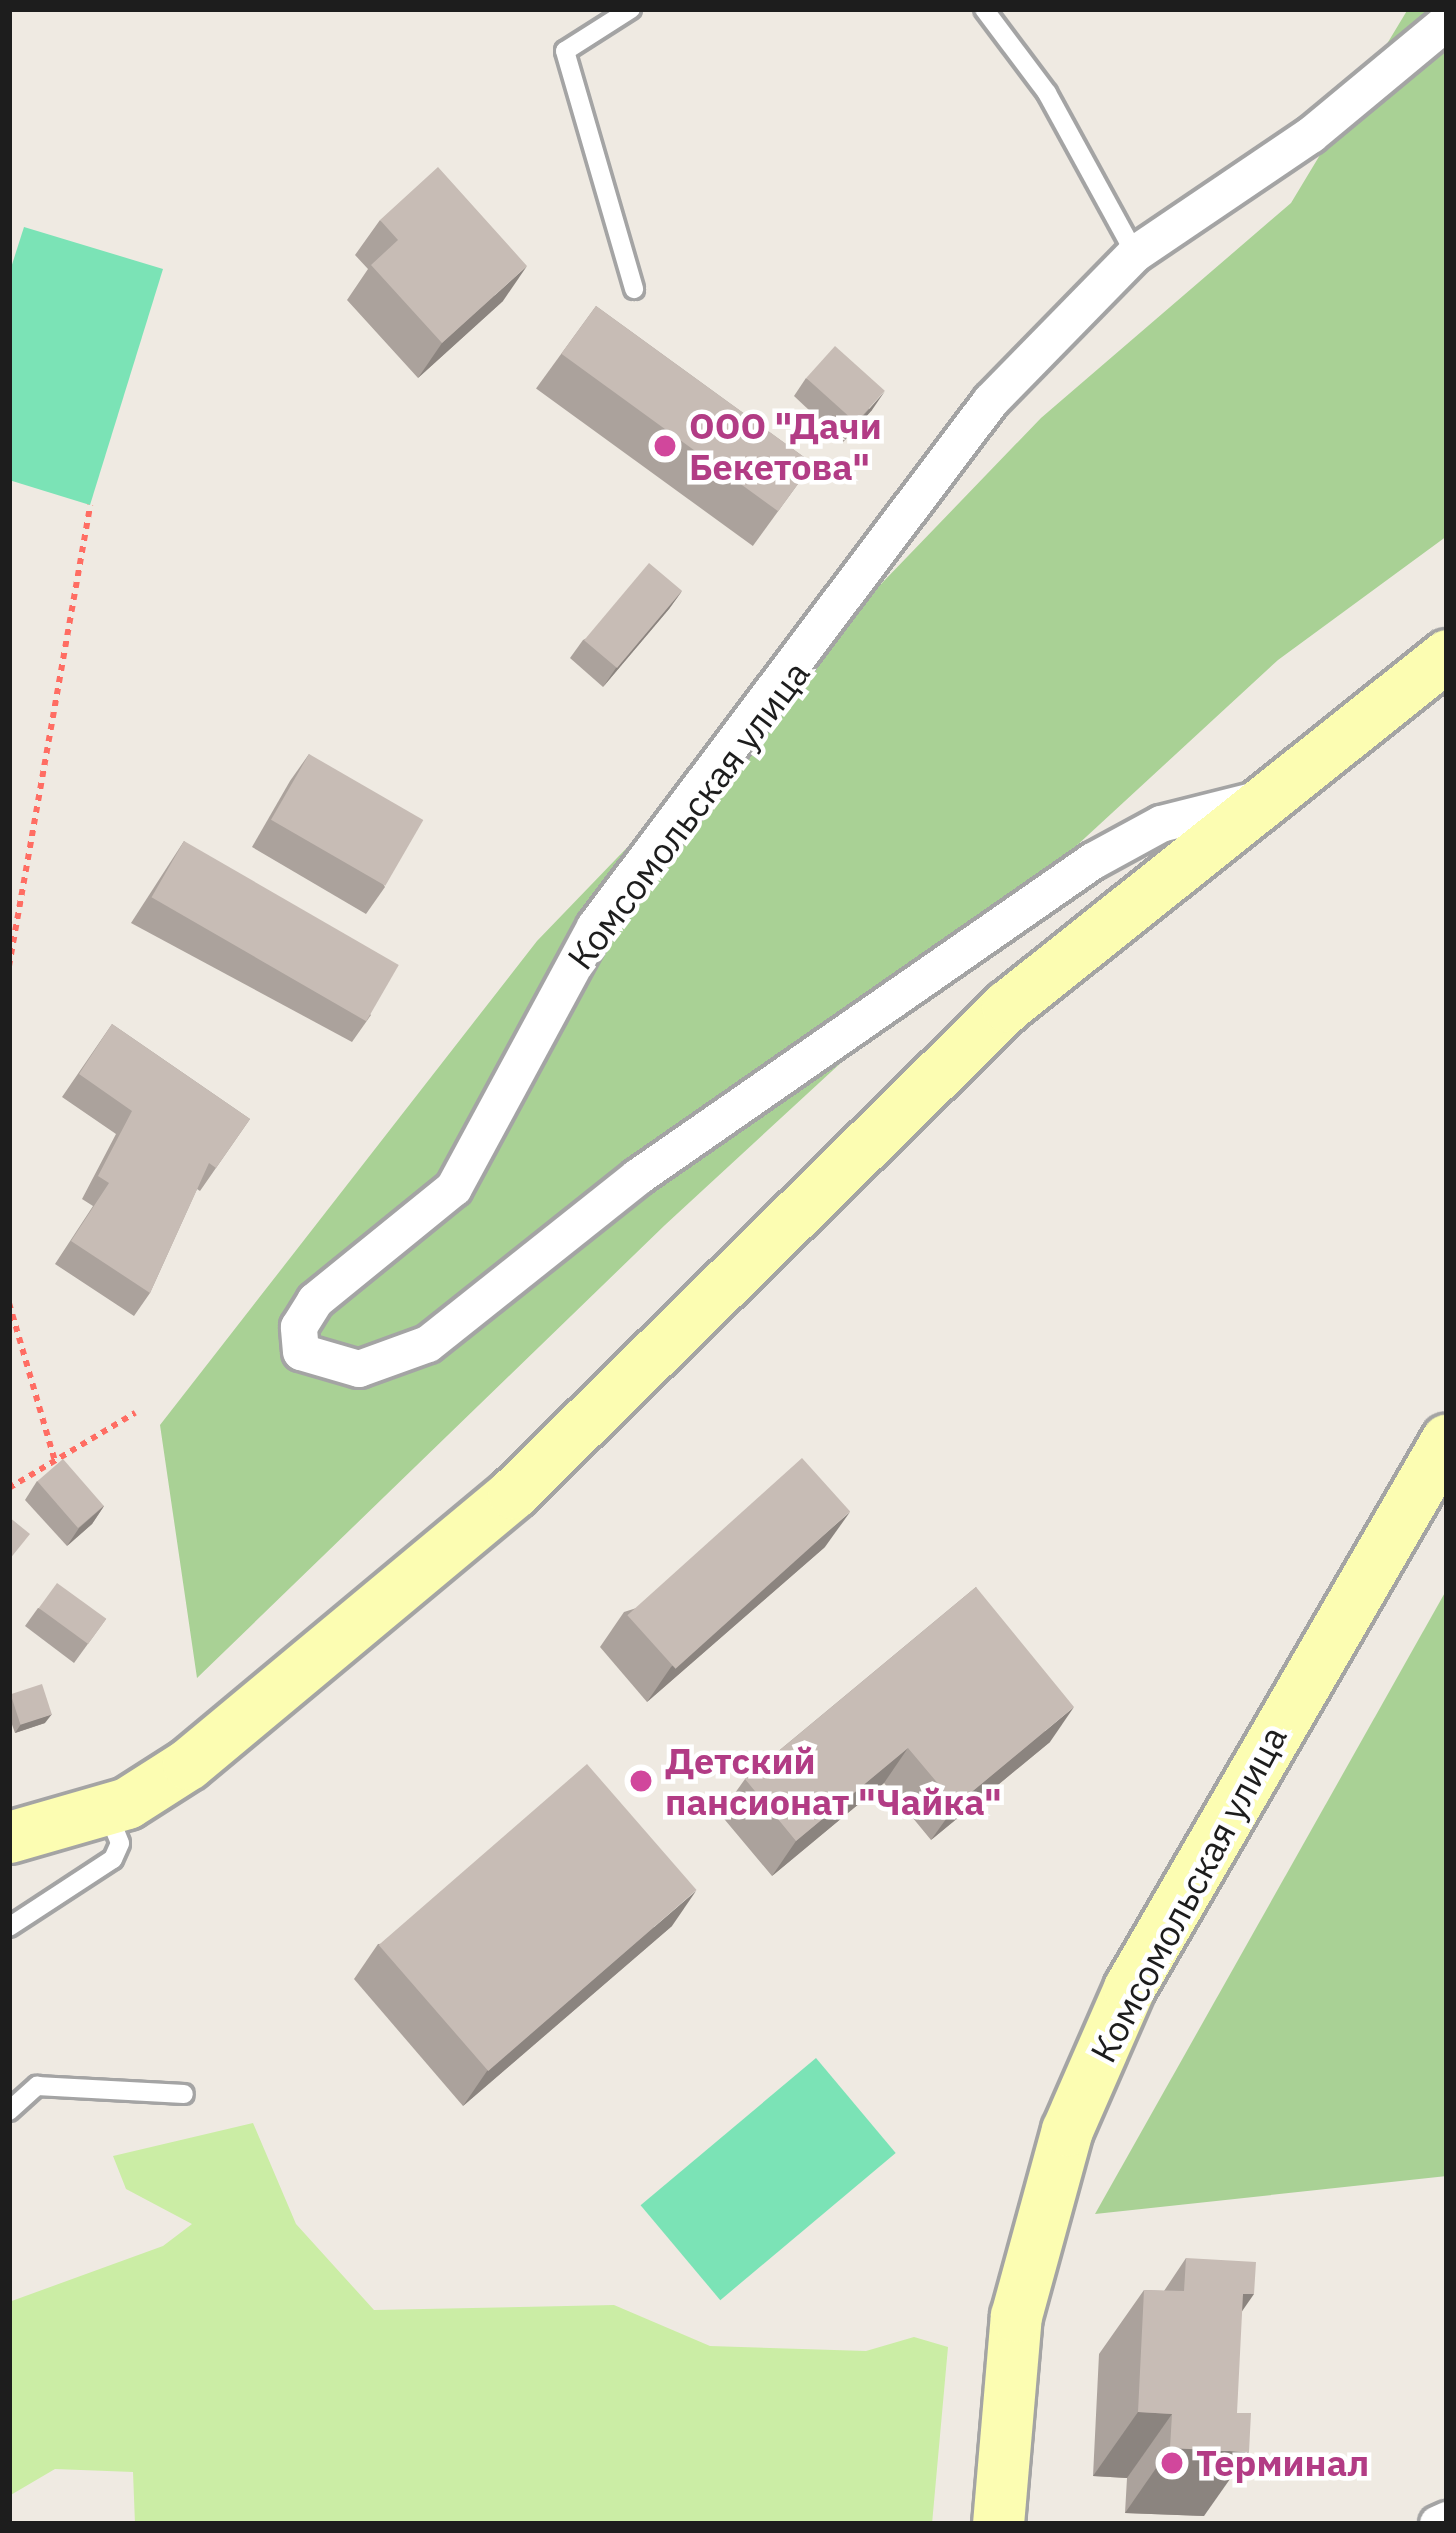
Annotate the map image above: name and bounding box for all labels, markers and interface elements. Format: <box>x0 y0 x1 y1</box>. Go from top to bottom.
place label: ООО "Дачи Бекетова" <box>689 403 882 488</box>
marker: ООО "Дачи Бекетова" <box>652 433 678 459</box>
street label: Комсомольская улица <box>558 652 818 978</box>
street label: Комсомольская улица <box>1081 1718 1295 2070</box>
place label: Детский пансионат "Чайка" <box>665 1738 1002 1823</box>
marker: Детский пансионат "Чайка" <box>628 1768 654 1794</box>
place label: Терминал <box>1196 2441 1369 2485</box>
marker: Терминал <box>1159 2450 1185 2476</box>

